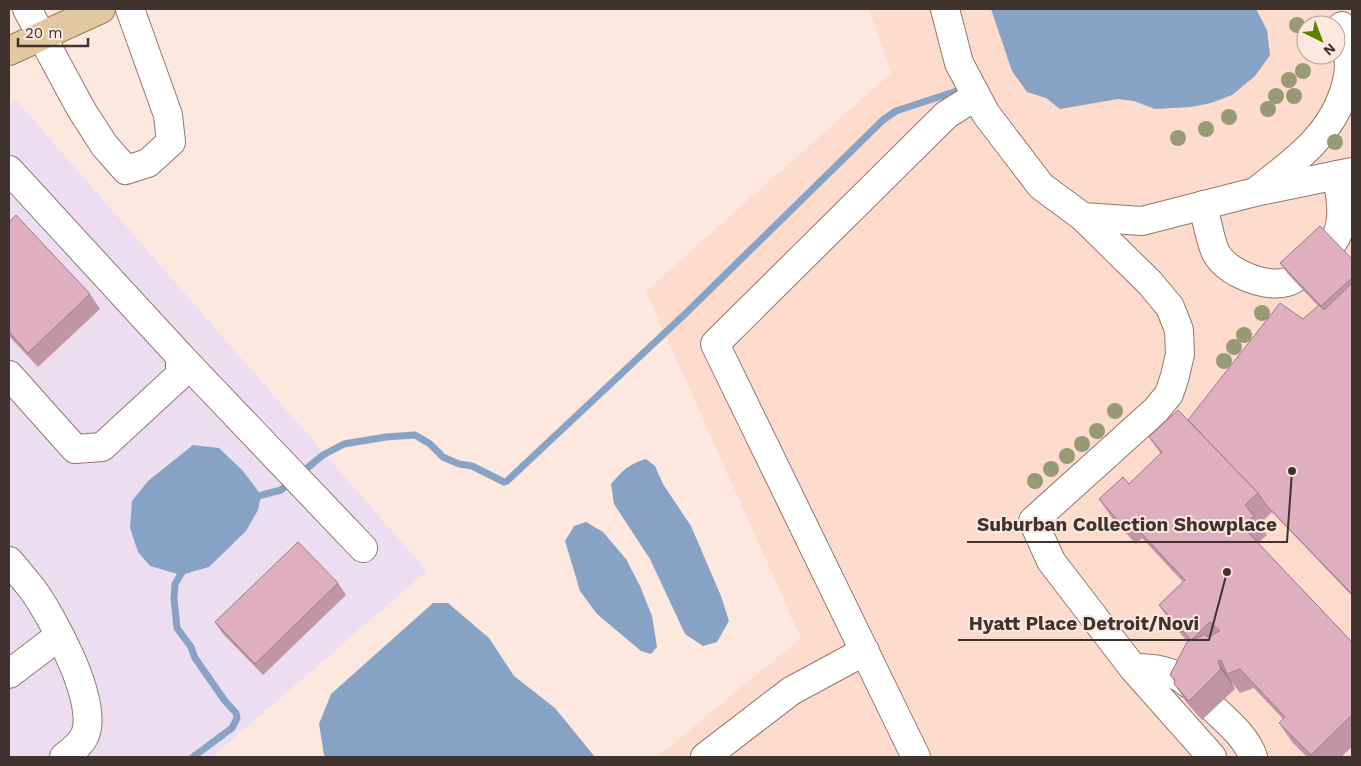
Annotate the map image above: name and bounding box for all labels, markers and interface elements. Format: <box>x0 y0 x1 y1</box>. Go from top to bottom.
scale bar <box>18 15 88 47</box>
north arrow <box>1296 15 1346 65</box>
text: 20 m <box>25 24 63 42</box>
text: N <box>1320 40 1339 59</box>
callout: Suburban Collection Showplace <box>967 508 1287 542</box>
text: Suburban Collection Showplace <box>977 513 1277 536</box>
callout: Hyatt Place Detroit/Novi <box>958 606 1209 640</box>
text: Hyatt Place Detroit/Novi <box>969 612 1199 635</box>

